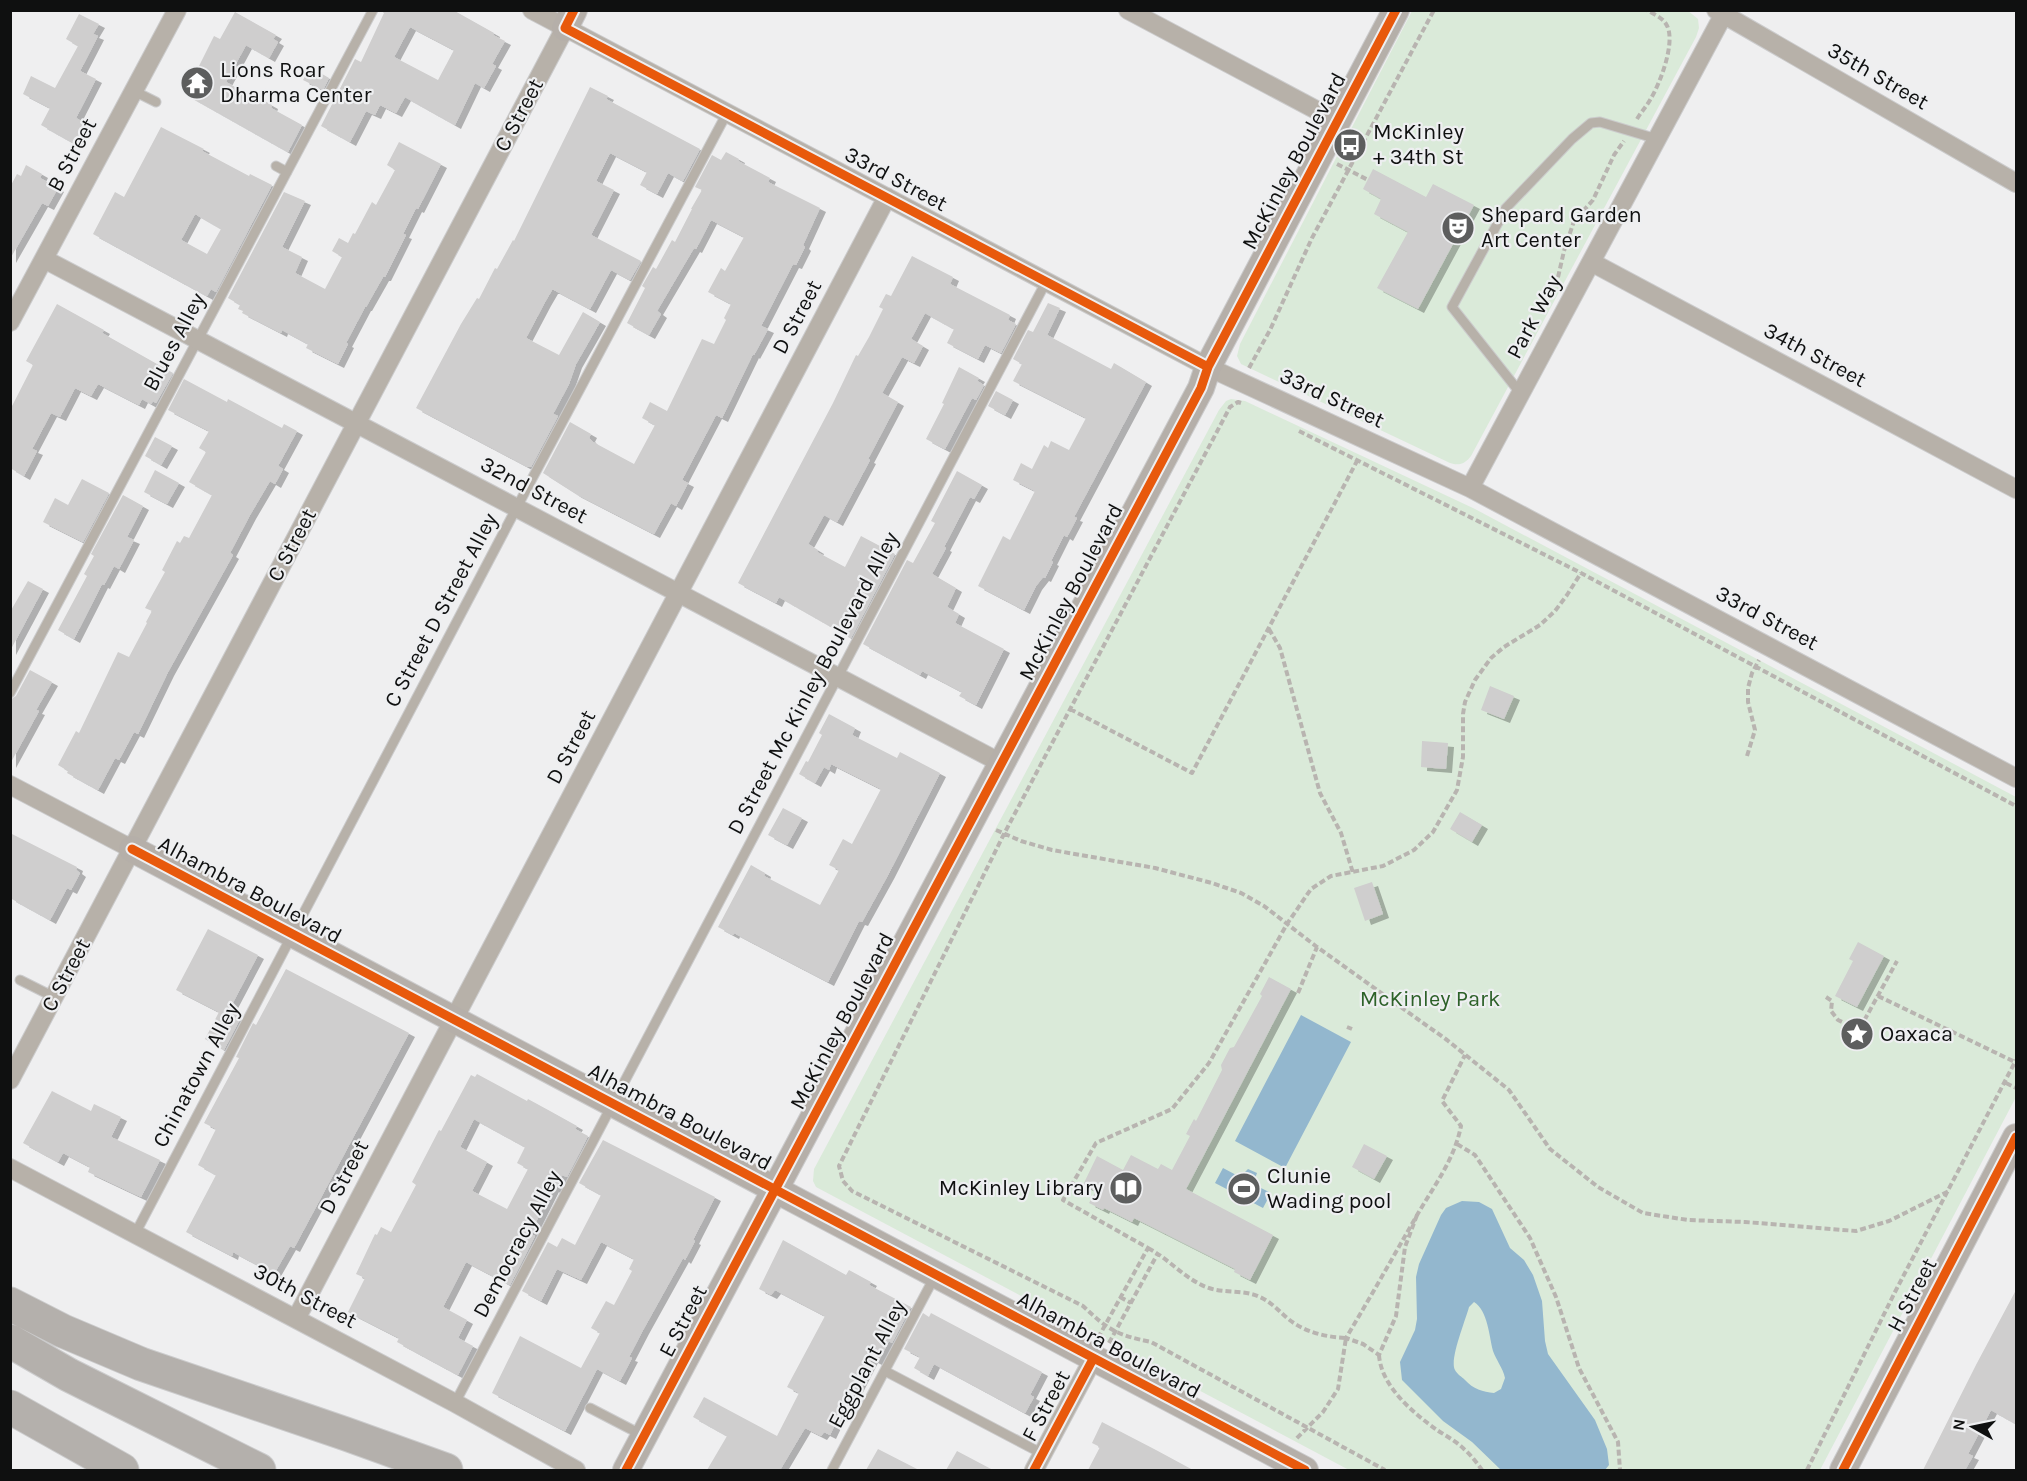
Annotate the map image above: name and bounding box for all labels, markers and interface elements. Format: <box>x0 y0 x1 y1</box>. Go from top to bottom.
street label: 35th Street <box>1823 37 1933 115</box>
place label: Lions Roar Dharma Center <box>220 57 371 108</box>
temple icon: Lions Roar Dharma Center <box>179 65 215 101</box>
street label: McKinley Boulevard <box>1236 68 1352 254</box>
street label: C Street <box>489 74 549 156</box>
street label: B Street <box>42 114 102 196</box>
place label: McKinley + 34th St <box>1373 119 1464 170</box>
bus stop icon: McKinley + 34th St <box>1332 127 1368 163</box>
street label: 33rd Street <box>840 141 952 217</box>
place label: Shepard Garden Art Center <box>1481 202 1642 253</box>
theatre icon: Shepard Garden Art Center <box>1440 210 1476 246</box>
street label: Park Way <box>1501 271 1567 363</box>
street label: D Street <box>767 276 827 358</box>
street label: Blues Alley <box>137 288 211 396</box>
street label: 34th Street <box>1759 317 1871 393</box>
street label: 33rd Street <box>1275 362 1389 434</box>
street label: 32nd Street <box>476 451 592 529</box>
street label: McKinley Boulevard <box>1013 499 1129 685</box>
street label: C Street <box>262 504 322 586</box>
street label: C Street D Street Alley <box>379 508 503 712</box>
street label: D Street Mc Kinley Boulevard Alley <box>722 527 904 839</box>
street label: 33rd Street <box>1711 580 1823 656</box>
street label: D Street <box>541 706 601 788</box>
street label: Alhambra Boulevard <box>154 831 346 949</box>
street label: McKinley Boulevard <box>784 928 900 1114</box>
street label: C Street <box>36 934 96 1016</box>
park label: McKinley Park <box>1360 986 1500 1012</box>
street label: Chinatown Alley <box>147 998 245 1152</box>
place icon: Oaxaca <box>1839 1016 1875 1052</box>
place label: Oaxaca <box>1880 1021 1953 1047</box>
street label: Alhambra Boulevard <box>584 1058 776 1176</box>
street label: D Street <box>314 1136 374 1218</box>
place label: Clunie Wading pool <box>1267 1163 1392 1214</box>
street label: Democracy Alley <box>467 1166 567 1322</box>
library icon: McKinley Library <box>1108 1170 1144 1206</box>
sports icon: Clunie Wading pool <box>1226 1171 1262 1207</box>
place label: McKinley Library <box>939 1175 1103 1201</box>
street label: H Street <box>1882 1253 1942 1337</box>
street label: 30th Street <box>249 1258 361 1334</box>
street label: E Street <box>653 1280 713 1362</box>
street label: Alhambra Boulevard <box>1013 1286 1205 1404</box>
street label: Eggplant Alley <box>822 1295 912 1433</box>
street label: F Street <box>1016 1366 1076 1446</box>
north arrow <box>1943 1397 2003 1457</box>
text: N <box>1948 1418 1969 1432</box>

